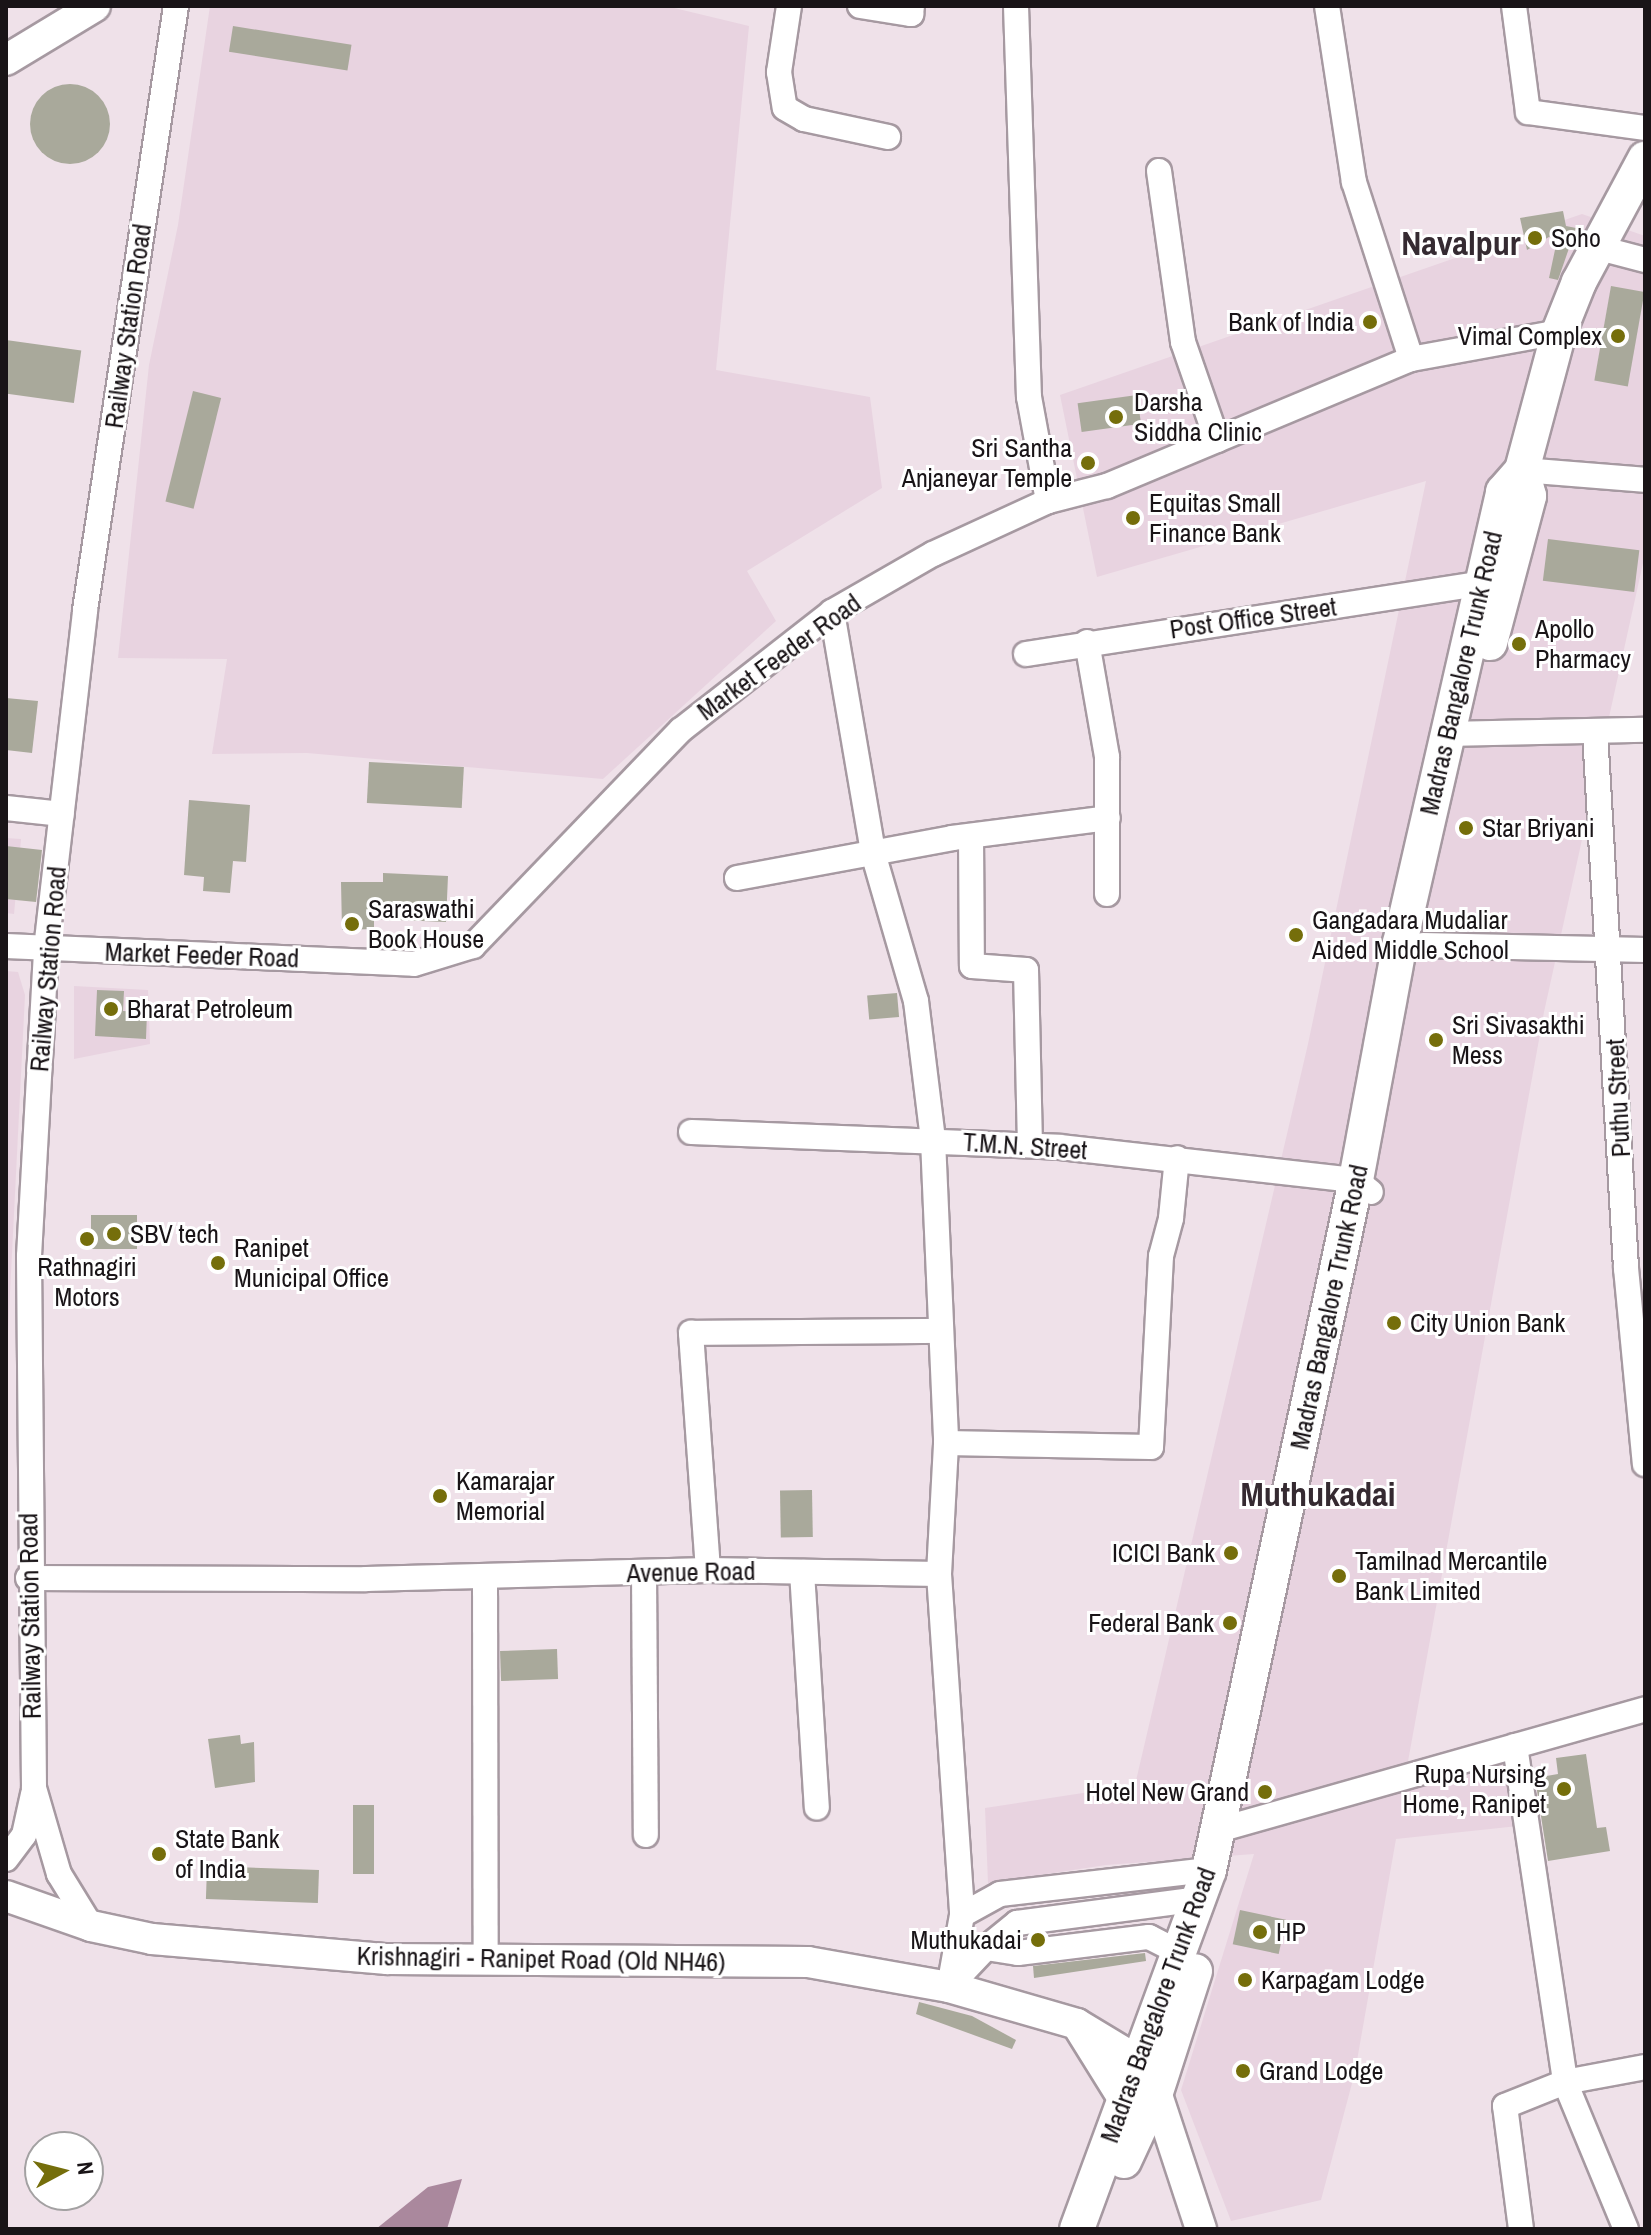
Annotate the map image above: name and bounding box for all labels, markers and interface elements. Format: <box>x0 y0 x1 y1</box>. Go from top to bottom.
street label: Railway Station Road <box>98 222 158 430</box>
place label: Soho <box>1551 222 1601 254</box>
district label: Navalpur <box>1401 224 1521 264</box>
marker: Soho <box>1526 229 1544 247</box>
place label: Bank of India <box>1228 306 1354 338</box>
marker: Bank of India <box>1361 313 1379 331</box>
place label: Vimal Complex <box>1458 320 1602 352</box>
marker: Vimal Complex <box>1609 327 1627 345</box>
place label: Darsha Siddha Clinic <box>1134 386 1262 448</box>
marker: Darsha Siddha Clinic <box>1105 406 1127 428</box>
place label: Sri Santha Anjaneyar Temple <box>901 432 1072 494</box>
marker: Sri Santha Anjaneyar Temple <box>1079 454 1097 472</box>
place label: Equitas Small Finance Bank <box>1149 487 1281 548</box>
marker: Equitas Small Finance Bank <box>1124 509 1142 527</box>
street label: Madras Bangalore Trunk Road <box>1413 528 1509 818</box>
street label: Market Feeder Road <box>691 587 867 727</box>
street label: Post Office Street <box>1168 591 1338 645</box>
place label: Apollo Pharmacy <box>1535 613 1631 674</box>
marker: Apollo Pharmacy <box>1510 635 1528 653</box>
place label: Star Briyani <box>1482 812 1595 844</box>
marker: Star Briyani <box>1457 819 1475 837</box>
street label: Railway Station Road <box>23 865 73 1073</box>
place label: Saraswathi Book House <box>368 893 484 954</box>
place label: Gangadara Mudaliar Aided Middle School <box>1312 904 1509 966</box>
marker: Saraswathi Book House <box>343 915 361 933</box>
marker: Gangadara Mudaliar Aided Middle School <box>1287 926 1305 944</box>
street label: Market Feeder Road <box>104 936 300 974</box>
place label: Bharat Petroleum <box>127 993 293 1025</box>
marker: Bharat Petroleum <box>102 1000 120 1018</box>
place label: Sri Sivasakthi Mess <box>1452 1009 1585 1070</box>
marker: Sri Sivasakthi Mess <box>1427 1031 1445 1049</box>
street label: Puthu Street <box>1599 1038 1637 1158</box>
street label: T.M.N. Street <box>962 1126 1088 1166</box>
street label: Madras Bangalore Trunk Road <box>1284 1162 1374 1452</box>
place label: SBV tech <box>130 1218 219 1250</box>
marker: SBV tech <box>105 1225 123 1243</box>
marker: Rathnagiri Motors <box>78 1230 96 1248</box>
place label: Ranipet Municipal Office <box>234 1232 389 1294</box>
place label: Rathnagiri Motors <box>37 1251 137 1312</box>
marker: Ranipet Municipal Office <box>209 1254 227 1272</box>
place label: City Union Bank <box>1410 1307 1565 1339</box>
marker: City Union Bank <box>1385 1314 1403 1332</box>
place label: Kamarajar Memorial <box>456 1465 554 1526</box>
district label: Muthukadai <box>1241 1475 1395 1515</box>
marker: Kamarajar Memorial <box>431 1487 449 1505</box>
street label: Railway Station Road <box>13 1513 47 1719</box>
place label: ICICI Bank <box>1112 1537 1215 1569</box>
marker: ICICI Bank <box>1222 1544 1240 1562</box>
place label: Tamilnad Mercantile Bank Limited <box>1355 1545 1547 1606</box>
street label: Avenue Road <box>626 1555 756 1589</box>
marker: Tamilnad Mercantile Bank Limited <box>1330 1567 1348 1585</box>
place label: Federal Bank <box>1088 1607 1214 1639</box>
marker: Federal Bank <box>1221 1614 1239 1632</box>
place label: Rupa Nursing Home, Ranipet <box>1403 1758 1546 1820</box>
place label: Hotel New Grand <box>1085 1776 1249 1808</box>
marker: Rupa Nursing Home, Ranipet <box>1553 1778 1575 1800</box>
marker: Hotel New Grand <box>1256 1783 1274 1801</box>
place label: State Bank of India <box>175 1823 279 1884</box>
marker: State Bank of India <box>150 1845 168 1863</box>
street label: Madras Bangalore Trunk Road <box>1094 1863 1222 2147</box>
place label: HP <box>1276 1916 1306 1948</box>
marker: HP <box>1251 1923 1269 1941</box>
place label: Muthukadai <box>911 1924 1022 1956</box>
marker: Muthukadai <box>1029 1931 1047 1949</box>
street label: Krishnagiri - Ranipet Road (Old NH46) <box>356 1940 726 1978</box>
place label: Karpagam Lodge <box>1261 1964 1425 1996</box>
marker: Karpagam Lodge <box>1236 1971 1254 1989</box>
place label: Grand Lodge <box>1259 2055 1383 2087</box>
marker: Grand Lodge <box>1234 2062 1252 2080</box>
north arrow <box>24 2131 104 2211</box>
text: N <box>70 2160 102 2177</box>

